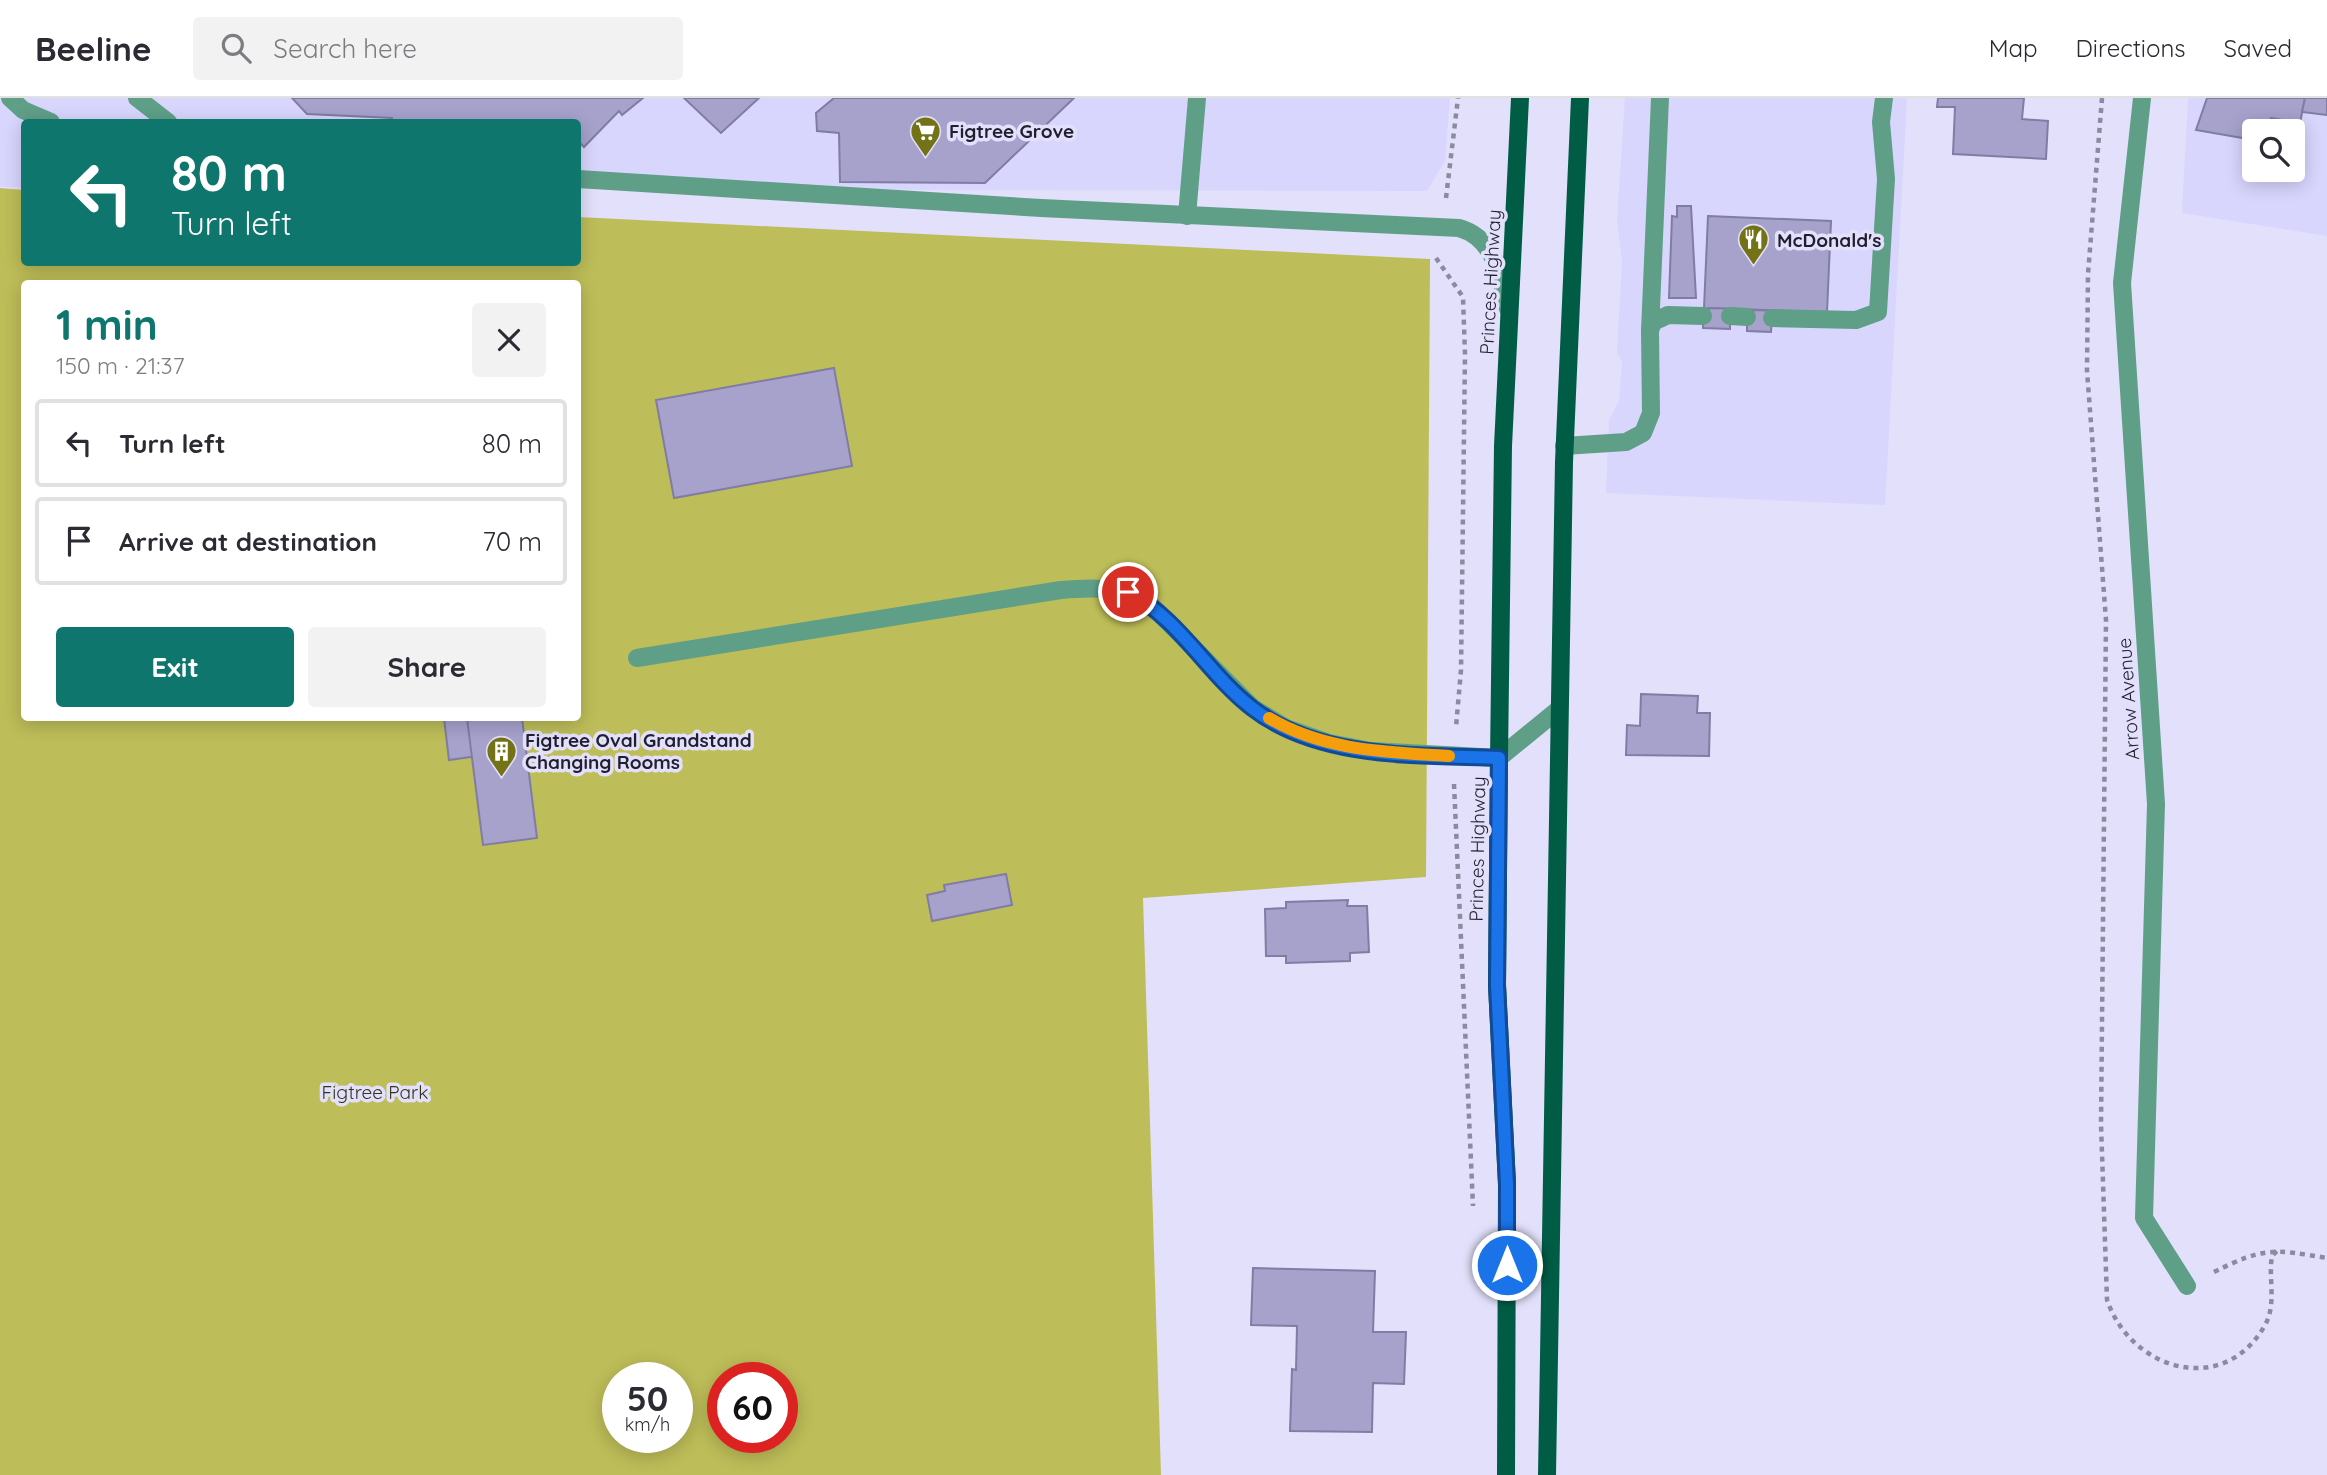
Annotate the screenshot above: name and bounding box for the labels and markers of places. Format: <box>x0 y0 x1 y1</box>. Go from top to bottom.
supermarket icon: Figtree Grove <box>909 114 943 158</box>
place label: Figtree Grove <box>949 119 1074 143</box>
restaurant icon: McDonald's <box>1737 223 1771 267</box>
place label: McDonald's <box>1777 228 1881 252</box>
pin <box>1098 562 1158 622</box>
place label: Figtree Oval Grandstand Changing Rooms <box>525 728 752 774</box>
building icon: Figtree Oval Grandstand Changing Rooms <box>485 734 519 778</box>

